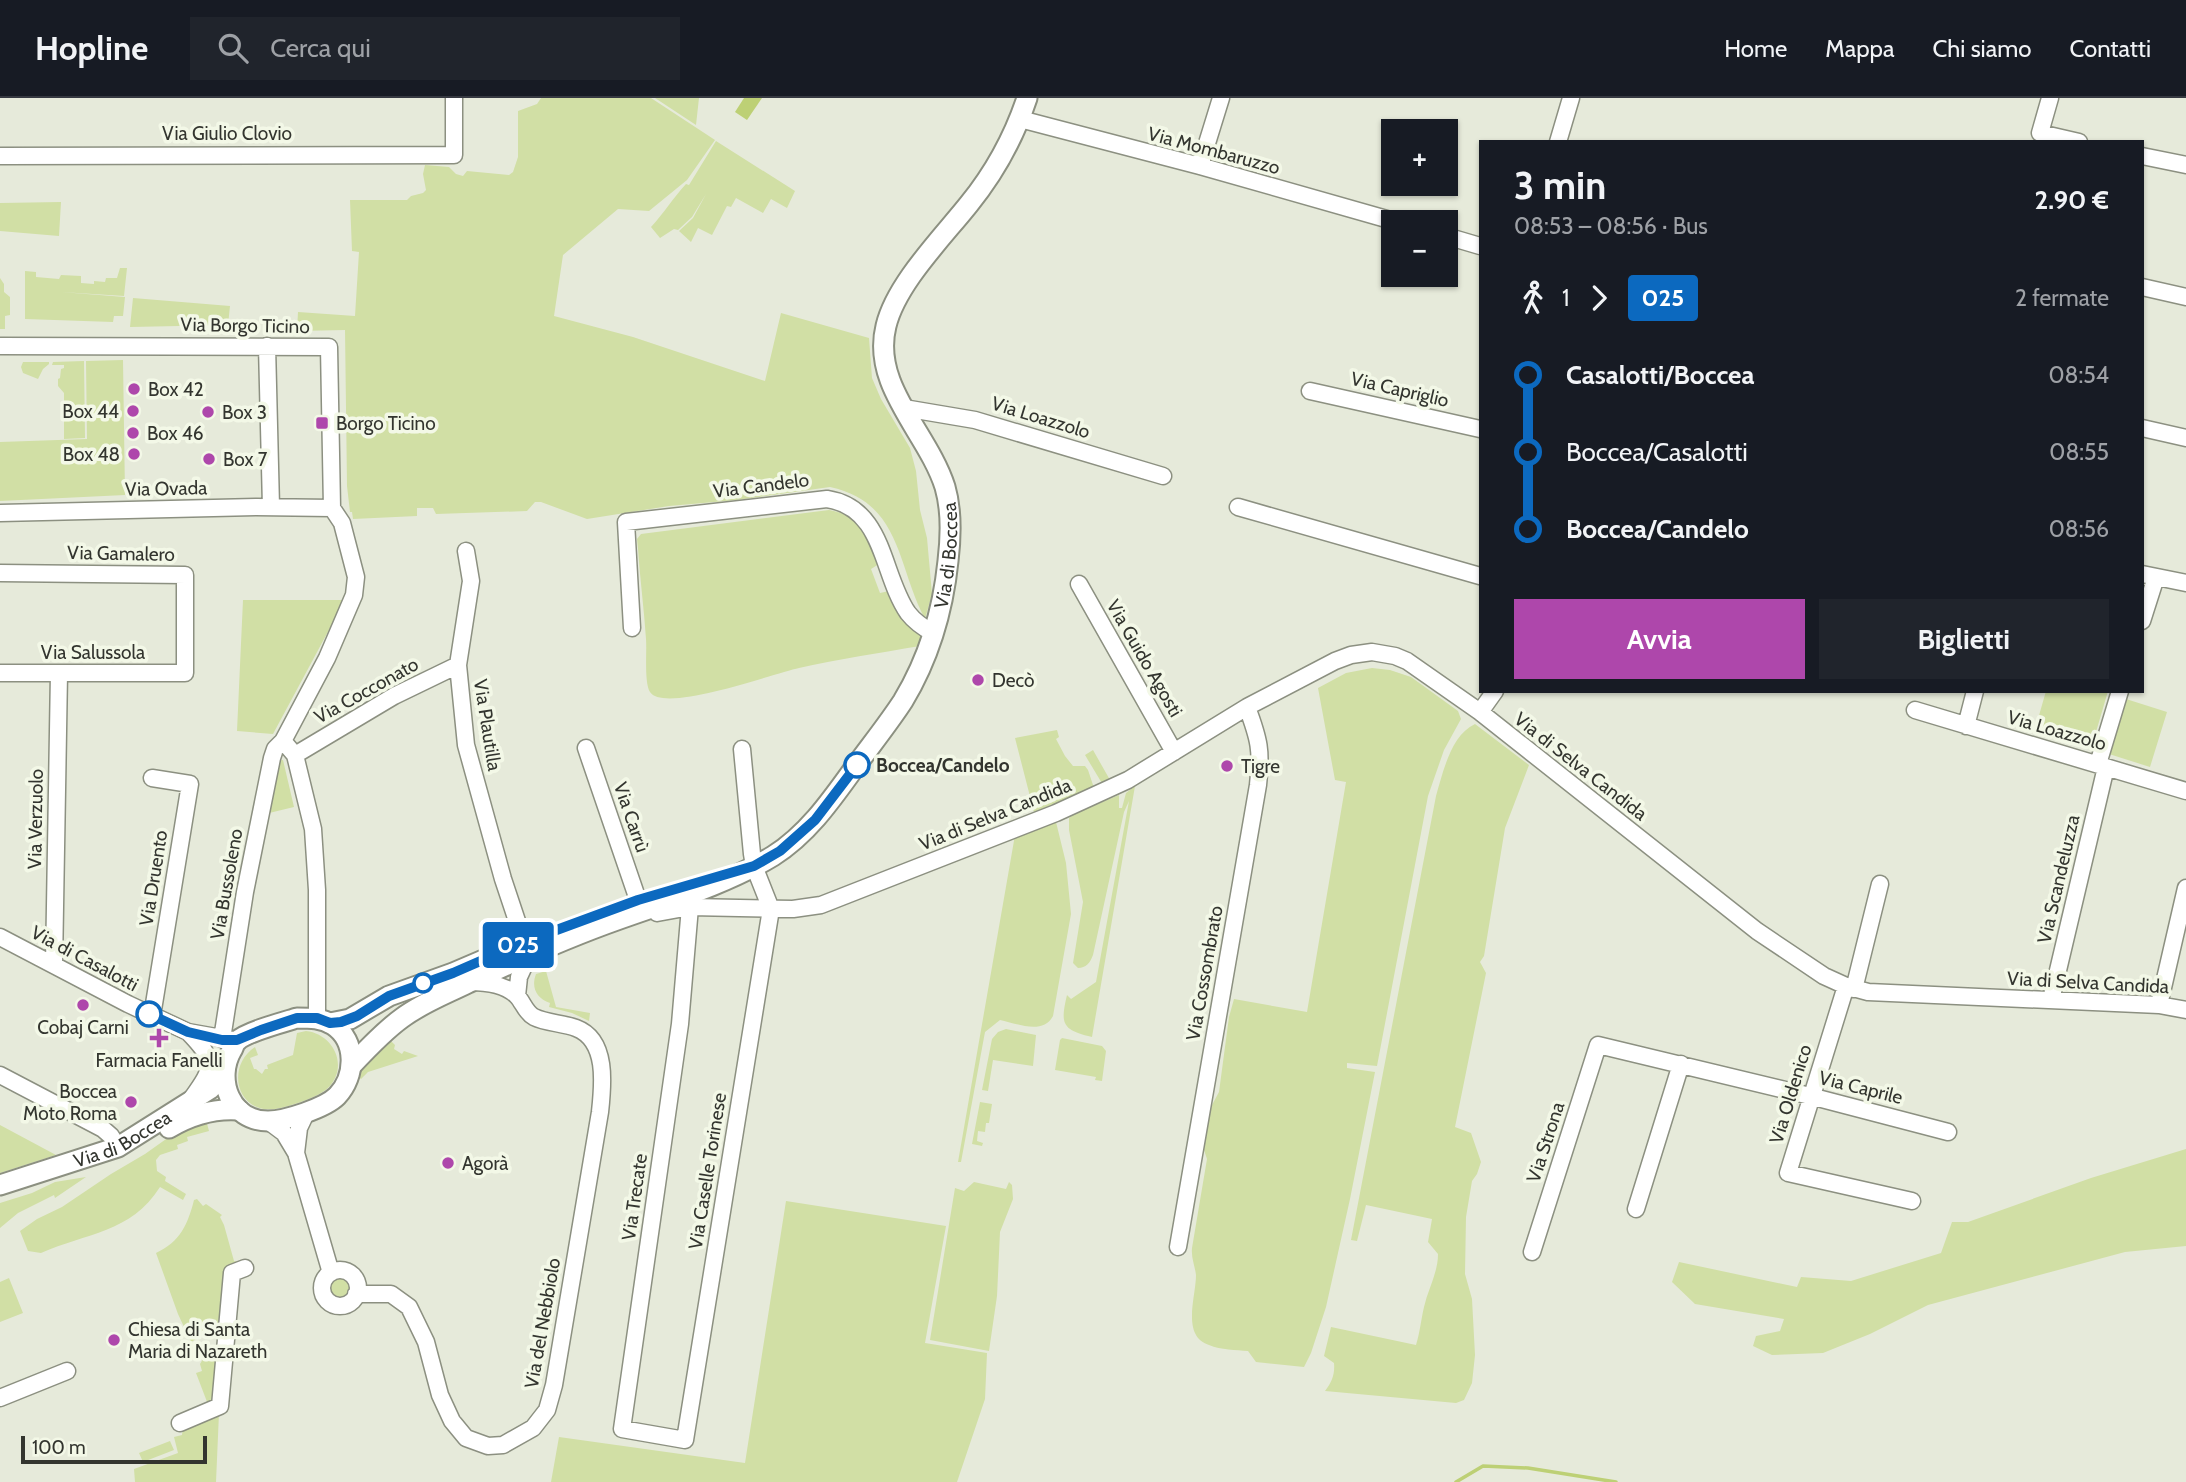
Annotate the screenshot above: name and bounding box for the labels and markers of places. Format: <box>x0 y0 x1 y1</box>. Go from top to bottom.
place label: Box 42 <box>148 378 204 401</box>
marker: Box 42 <box>126 381 142 397</box>
place label: Box 44 <box>62 400 119 423</box>
place label: Box 3 <box>222 401 267 424</box>
marker: Box 44 <box>125 403 141 419</box>
marker: Box 3 <box>200 404 216 420</box>
place label: Borgo Ticino <box>336 412 436 435</box>
marker: Borgo Ticino <box>314 415 330 431</box>
place label: Box 46 <box>147 422 204 445</box>
marker: Box 46 <box>125 425 141 441</box>
place label: Box 48 <box>63 443 120 466</box>
marker: Box 48 <box>126 446 142 462</box>
place label: Box 7 <box>223 448 268 471</box>
marker: Box 7 <box>201 451 217 467</box>
place label: Decò <box>992 669 1034 692</box>
marker: Decò <box>970 672 986 688</box>
marker: Boccea/Candelo <box>844 752 870 778</box>
place label: Boccea/Candelo <box>876 754 1010 777</box>
place label: Tigre <box>1241 755 1280 778</box>
marker: Tigre <box>1219 758 1235 774</box>
unlabelled marker <box>413 973 433 993</box>
marker: Cobaj Carni <box>75 997 91 1013</box>
unlabelled marker <box>136 1001 162 1027</box>
place label: Cobaj Carni <box>37 1016 129 1039</box>
marker: Farmacia Fanelli <box>151 1030 167 1046</box>
place label: Farmacia Fanelli <box>95 1049 223 1072</box>
place label: Boccea Moto Roma <box>23 1080 117 1125</box>
marker: Boccea Moto Roma <box>123 1094 139 1110</box>
place label: Agorà <box>462 1152 508 1175</box>
marker: Agorà <box>440 1155 456 1171</box>
place label: Chiesa di Santa Maria di Nazareth <box>128 1318 267 1363</box>
marker: Chiesa di Santa Maria di Nazareth <box>106 1332 122 1348</box>

